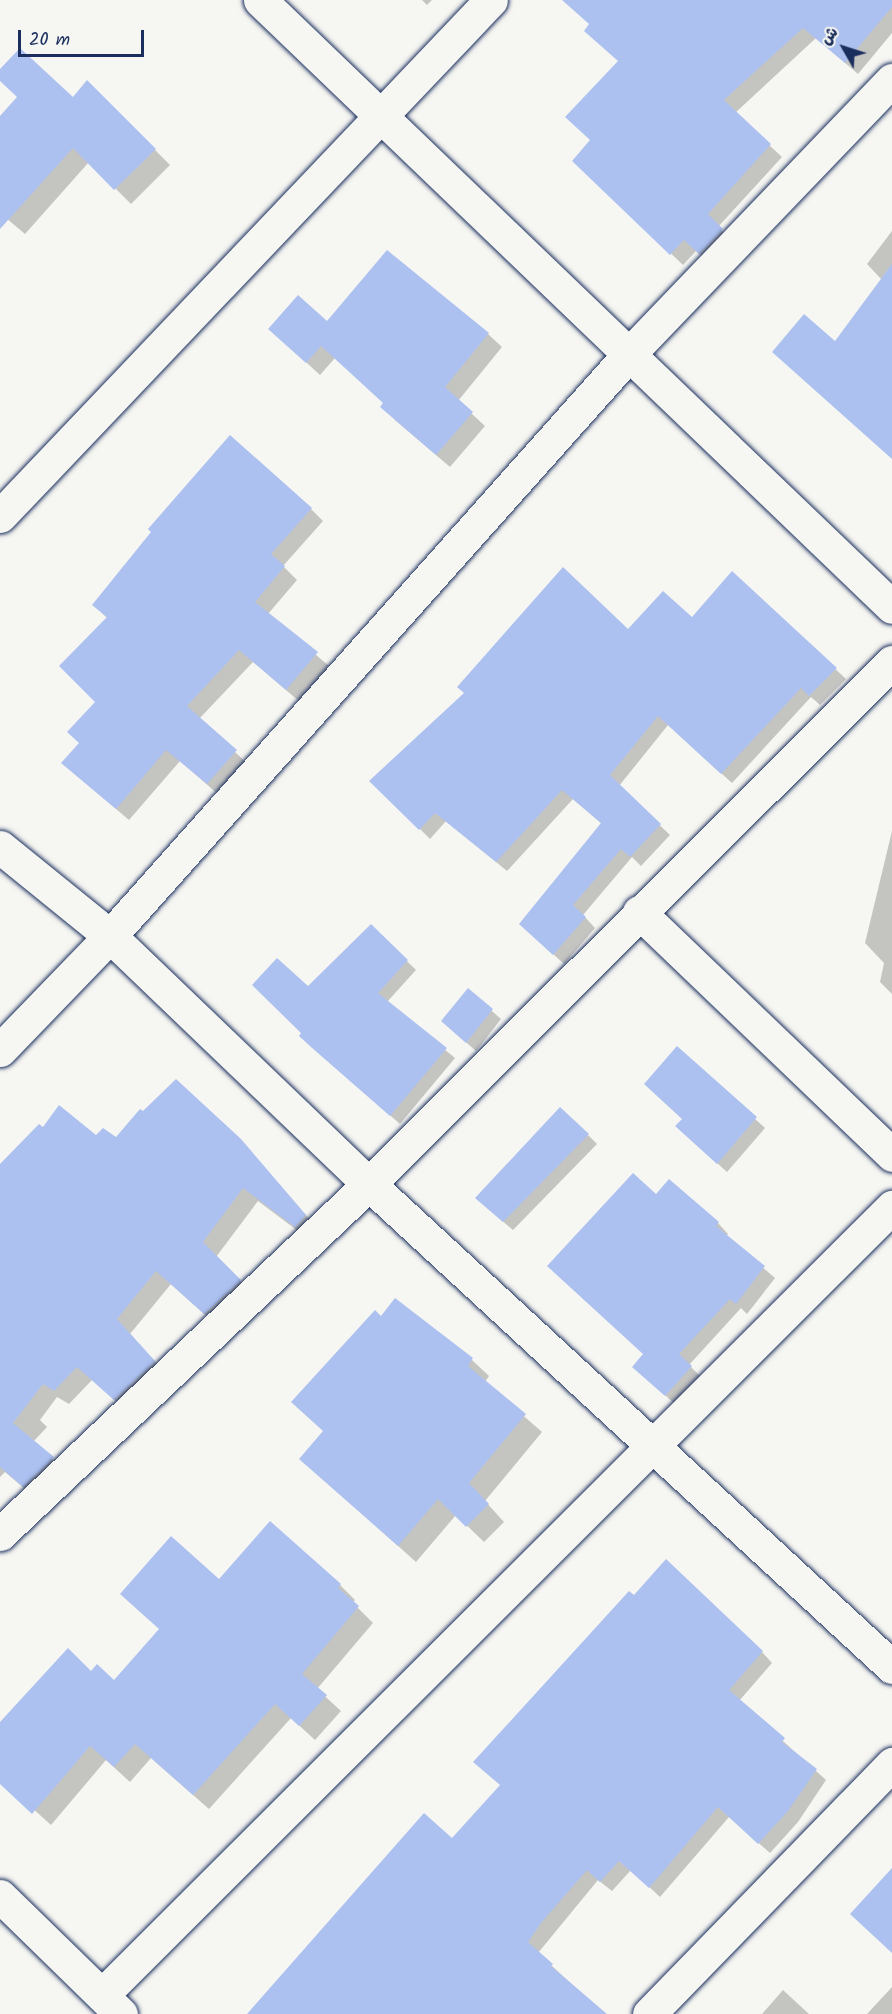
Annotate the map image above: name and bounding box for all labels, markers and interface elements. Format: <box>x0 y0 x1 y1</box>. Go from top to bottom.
scale bar <box>21 18 147 56</box>
north arrow <box>814 18 874 78</box>
text: ش <box>814 22 845 51</box>
text: 20 m <box>29 26 70 55</box>

